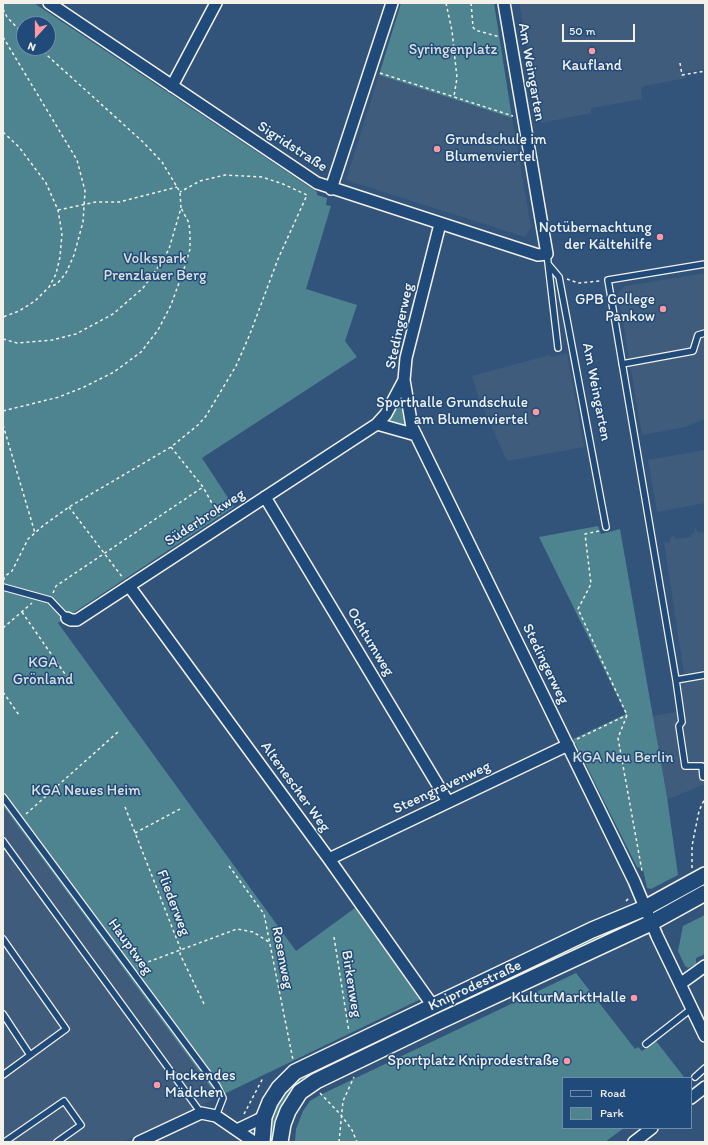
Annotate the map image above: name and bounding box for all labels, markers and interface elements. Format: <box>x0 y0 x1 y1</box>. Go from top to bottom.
north arrow <box>16 16 56 56</box>
scale bar <box>564 16 637 42</box>
street label: Am Weingarten <box>513 21 549 123</box>
text: 50 m <box>569 24 595 38</box>
text: N <box>26 39 38 54</box>
park label: Syringenplatz <box>409 41 497 59</box>
marker: Kaufland <box>587 46 597 56</box>
place label: Kaufland <box>562 57 622 75</box>
street label: Sigridstraße <box>254 118 330 176</box>
place label: Grundschule im Blumenviertel <box>445 131 547 166</box>
marker: Grundschule im Blumenviertel <box>432 144 442 154</box>
place label: Notübernachtung der Kältehilfe <box>539 219 652 254</box>
marker: Notübernachtung der Kältehilfe <box>655 232 665 242</box>
park label: Volkspark Prenzlauer Berg <box>103 250 207 285</box>
street label: Stedingerweg <box>382 281 418 371</box>
place label: GPB College Pankow <box>575 291 655 326</box>
marker: GPB College Pankow <box>658 304 668 314</box>
street label: Am Weingarten <box>578 341 614 443</box>
place label: Sporthalle Grundschule am Blumenviertel <box>376 394 528 429</box>
marker: Sporthalle Grundschule am Blumenviertel <box>531 407 541 417</box>
street label: Süderbrokweg <box>162 485 248 551</box>
street label: Ochtumweg <box>342 604 398 680</box>
street label: Stedingerweg <box>518 621 572 707</box>
park label: KGA Grönland <box>13 654 73 689</box>
street label: Altenescher Weg <box>256 738 334 836</box>
park label: KGA Neu Berlin <box>572 749 674 767</box>
street label: Steengravenweg <box>390 758 494 818</box>
park label: KGA Neues Heim <box>31 782 141 800</box>
street label: Fliederweg <box>152 868 194 938</box>
street label: Hauptweg <box>104 915 156 979</box>
street label: Rosenweg <box>267 925 297 991</box>
street label: Birkenweg <box>337 949 365 1019</box>
street label: Kniprodestraße <box>426 957 524 1015</box>
place label: KulturMarktHalle <box>511 989 626 1007</box>
marker: KulturMarktHalle <box>629 993 639 1003</box>
place label: Sportplatz Kniprodestraße <box>387 1052 559 1070</box>
marker: Sportplatz Kniprodestraße <box>562 1056 572 1066</box>
place label: Hockendes Mädchen <box>165 1067 236 1102</box>
legend <box>562 1077 692 1129</box>
marker: Hockendes Mädchen <box>152 1080 162 1090</box>
text: Road <box>600 1086 626 1100</box>
text: Park <box>600 1106 624 1120</box>

